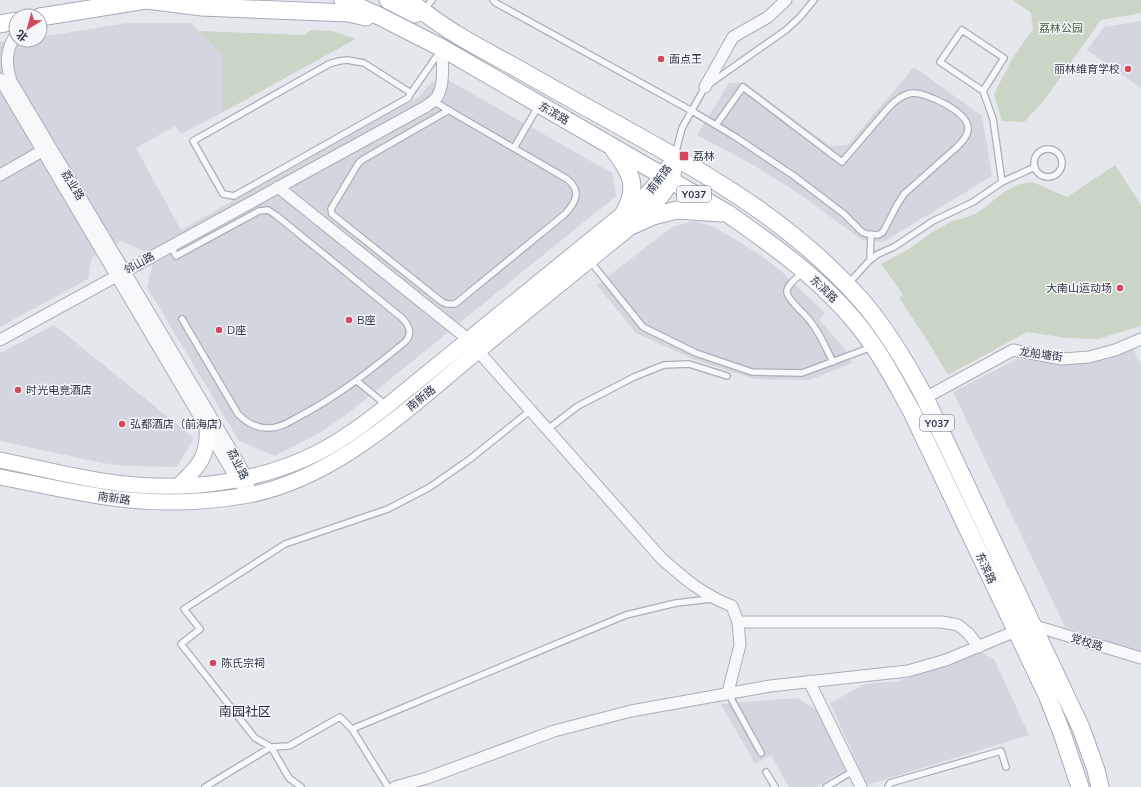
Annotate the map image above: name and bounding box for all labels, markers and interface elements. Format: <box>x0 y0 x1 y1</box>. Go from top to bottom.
north arrow <box>8 8 48 48</box>
park label: 荔林公园 <box>1039 21 1083 35</box>
text: 北 <box>13 27 31 45</box>
place label: 面点王 <box>669 52 702 66</box>
marker: 面点王 <box>656 54 666 64</box>
place label: 丽林维育学校 <box>1054 62 1120 76</box>
marker: 丽林维育学校 <box>1123 64 1133 74</box>
street label: 东滨路 <box>536 99 572 127</box>
place label: 荔林 <box>693 149 715 163</box>
marker: 荔林 <box>678 150 690 162</box>
street label: 南新路 <box>643 162 675 196</box>
street label: 荔业路 <box>59 167 87 203</box>
road number: Y037 <box>677 186 711 202</box>
street label: 邻山路 <box>121 249 157 277</box>
street label: 东滨路 <box>807 273 841 305</box>
place label: 大南山运动场 <box>1046 281 1112 295</box>
marker: 大南山运动场 <box>1115 283 1125 293</box>
place label: B座 <box>357 313 375 327</box>
marker: B座 <box>344 315 354 325</box>
place label: D座 <box>227 323 246 337</box>
marker: D座 <box>214 325 224 335</box>
street label: 龙船塘街 <box>1018 344 1064 364</box>
street label: 南新路 <box>404 382 438 414</box>
place label: 时光电竞酒店 <box>26 383 92 397</box>
marker: 时光电竞酒店 <box>13 385 23 395</box>
road number: Y037 <box>920 415 954 431</box>
place label: 弘都酒店（前海店） <box>130 417 229 431</box>
marker: 弘都酒店（前海店） <box>117 419 127 429</box>
street label: 荔业路 <box>224 446 252 482</box>
street label: 南新路 <box>97 489 131 507</box>
street label: 东滨路 <box>973 550 999 586</box>
street label: 党校路 <box>1069 630 1105 654</box>
place label: 陈氏宗祠 <box>221 656 265 670</box>
marker: 陈氏宗祠 <box>208 658 218 668</box>
district label: 南园社区 <box>219 703 271 719</box>

